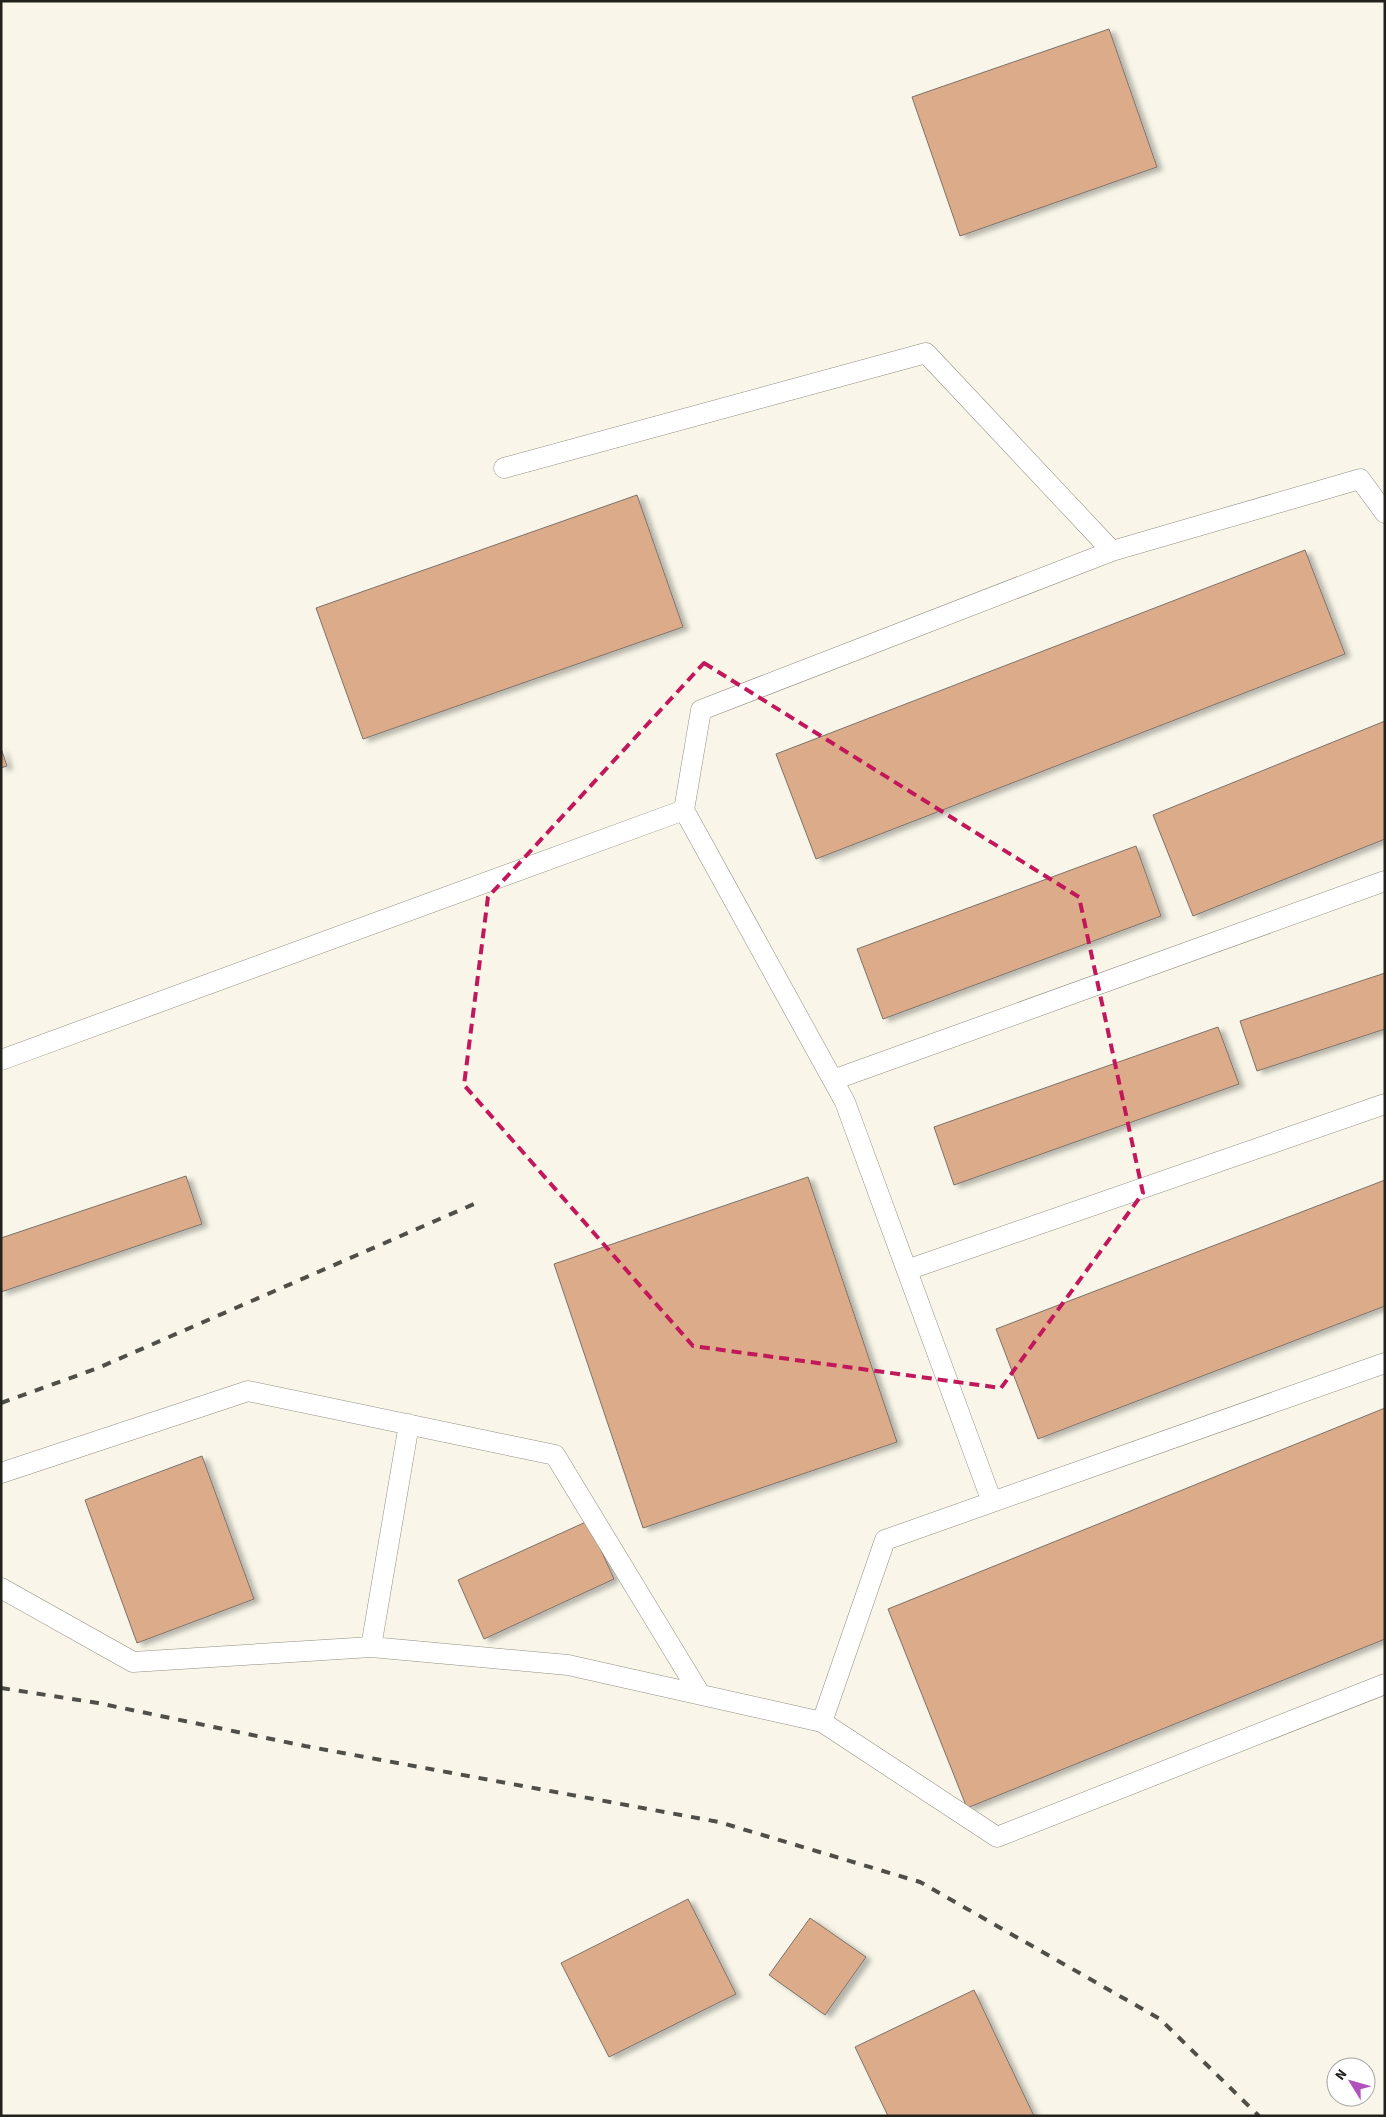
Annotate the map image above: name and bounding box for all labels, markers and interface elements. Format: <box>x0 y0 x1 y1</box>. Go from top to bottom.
north arrow <box>1326 2057 1376 2107</box>
text: N <box>1331 2065 1352 2085</box>

